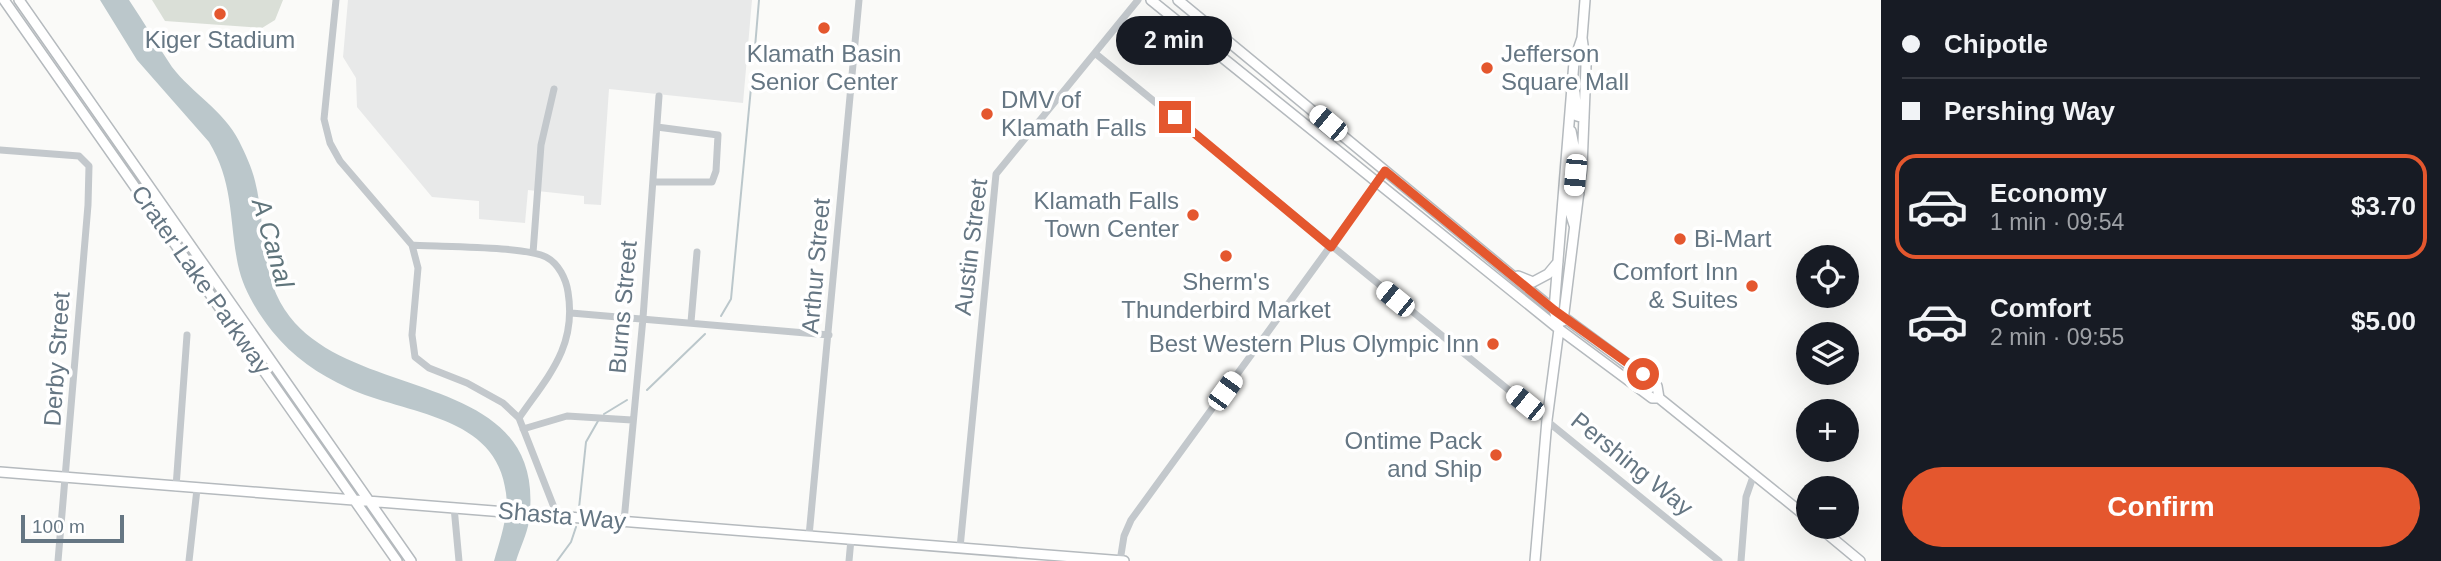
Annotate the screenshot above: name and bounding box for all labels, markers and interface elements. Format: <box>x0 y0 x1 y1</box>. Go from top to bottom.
marker: Kiger Stadium <box>212 6 228 22</box>
callout: 2 min <box>1117 16 1233 64</box>
marker: Klamath Basin Senior Center <box>816 20 832 36</box>
place label: Kiger Stadium <box>145 26 295 53</box>
text: 2 min <box>1144 27 1204 53</box>
text: Chipotle <box>1944 29 2048 59</box>
place label: Klamath Basin Senior Center <box>747 40 901 95</box>
place label: Jefferson Square Mall <box>1501 40 1629 95</box>
marker: Jefferson Square Mall <box>1479 60 1495 76</box>
place label: DMV of Klamath Falls <box>1001 86 1146 141</box>
text: Pershing Way <box>1944 96 2115 126</box>
route end <box>1159 101 1191 133</box>
car <box>1306 101 1351 145</box>
marker: DMV of Klamath Falls <box>979 106 995 122</box>
car <box>1563 153 1588 197</box>
icon: car <box>1906 175 1969 238</box>
street label: Austin Street <box>949 177 992 317</box>
text: Economy <box>1990 178 2107 208</box>
street label: Crater Lake Parkway <box>126 180 277 379</box>
place label: Klamath Falls Town Center <box>1034 187 1179 242</box>
text: $3.70 <box>2351 191 2416 221</box>
water label: A Canal <box>245 193 300 292</box>
street label: Arthur Street <box>796 197 835 335</box>
marker: Klamath Falls Town Center <box>1185 207 1201 223</box>
text: 1 min · 09:54 <box>1990 209 2124 235</box>
place label: Bi-Mart <box>1694 225 1772 252</box>
marker: Bi-Mart <box>1672 231 1688 247</box>
street label: Burns Street <box>603 239 642 375</box>
map controls <box>1796 245 1859 539</box>
button: locate <box>1796 245 1859 308</box>
marker: Sherm's Thunderbird Market <box>1218 248 1234 264</box>
place label: Comfort Inn & Suites <box>1613 258 1738 313</box>
place label: Sherm's Thunderbird Market <box>1121 268 1331 323</box>
car <box>1373 278 1418 320</box>
marker: Comfort Inn & Suites <box>1744 278 1760 294</box>
street label: Derby Street <box>38 290 75 427</box>
icon: car <box>1906 290 1969 353</box>
text: Comfort <box>1990 293 2091 323</box>
text: $5.00 <box>2351 306 2416 336</box>
button: layers <box>1796 322 1859 385</box>
text: 2 min · 09:55 <box>1990 324 2124 350</box>
place label: Best Western Plus Olympic Inn <box>1149 330 1479 357</box>
marker: Best Western Plus Olympic Inn <box>1485 336 1501 352</box>
route start <box>1627 358 1659 390</box>
car <box>1205 368 1246 414</box>
car <box>1503 382 1548 424</box>
button: + <box>1796 399 1859 462</box>
street label: Pershing Way <box>1566 406 1699 521</box>
place label: Ontime Pack and Ship <box>1345 427 1483 482</box>
marker: Ontime Pack and Ship <box>1488 447 1504 463</box>
button: Confirm <box>1902 467 2420 547</box>
button: − <box>1796 476 1859 539</box>
street label: Shasta Way <box>497 496 627 535</box>
scale bar <box>21 512 124 544</box>
text: 100 m <box>32 516 85 537</box>

